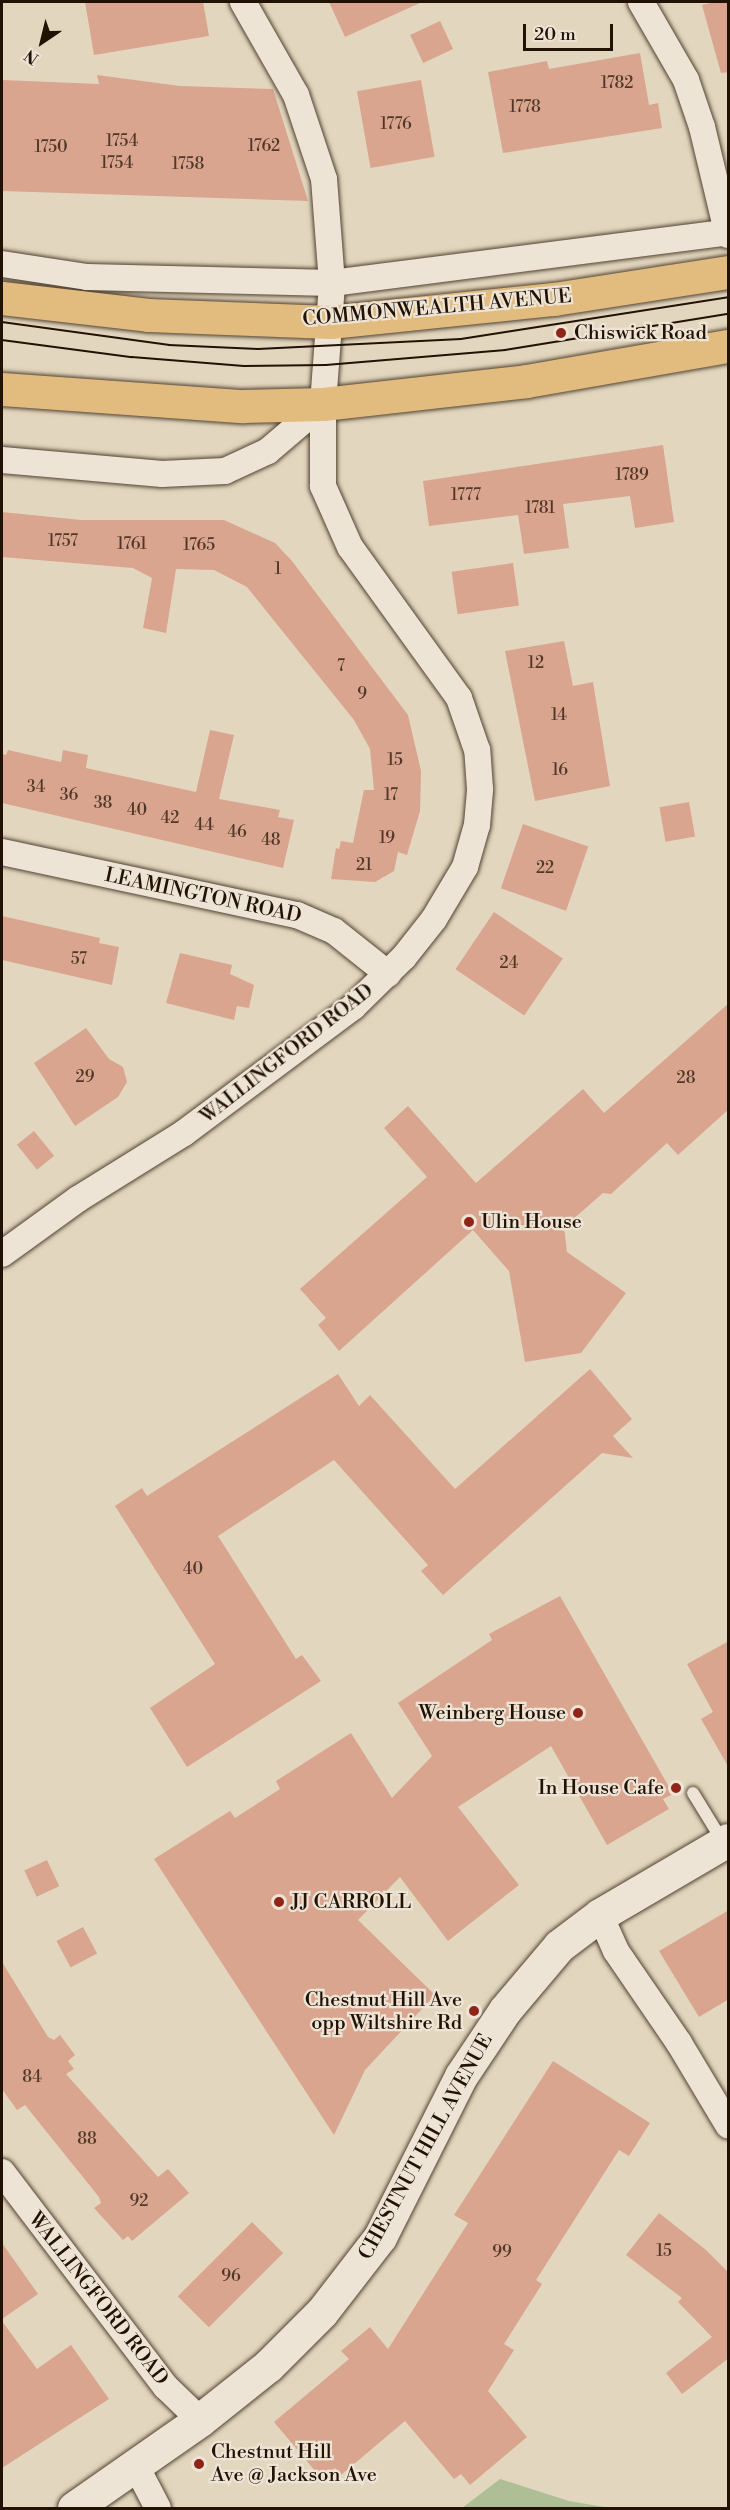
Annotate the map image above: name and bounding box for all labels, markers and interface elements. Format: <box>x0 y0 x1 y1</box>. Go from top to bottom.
north arrow <box>12 12 72 72</box>
scale bar <box>526 12 616 50</box>
text: 20 m <box>534 23 576 46</box>
text: N <box>21 45 43 69</box>
house number: 1782 <box>601 73 633 93</box>
house number: 1778 <box>509 97 541 117</box>
house number: 1776 <box>380 114 412 134</box>
house number: 1754 <box>106 131 138 151</box>
house number: 1762 <box>248 136 280 156</box>
house number: 1750 <box>34 137 68 157</box>
house number: 1754 <box>101 153 133 173</box>
house number: 1758 <box>172 154 204 174</box>
street label: COMMONWEALTH AVENUE <box>301 284 573 332</box>
place label: Chiswick Road <box>574 321 707 345</box>
marker: Chiswick Road <box>552 324 570 342</box>
house number: 1789 <box>615 465 649 485</box>
house number: 1777 <box>451 485 481 505</box>
house number: 1781 <box>525 498 555 518</box>
house number: 1757 <box>48 531 78 551</box>
house number: 1761 <box>117 534 147 554</box>
house number: 1765 <box>183 535 215 555</box>
house number: 1 <box>275 559 281 579</box>
house number: 12 <box>528 653 544 673</box>
house number: 7 <box>337 656 345 676</box>
house number: 9 <box>357 684 367 704</box>
house number: 14 <box>551 705 567 725</box>
house number: 15 <box>387 750 403 770</box>
house number: 16 <box>552 760 568 780</box>
house number: 34 <box>27 777 45 797</box>
house number: 36 <box>60 785 78 805</box>
house number: 17 <box>384 785 398 805</box>
house number: 38 <box>94 793 112 813</box>
house number: 40 <box>127 800 147 820</box>
house number: 42 <box>161 808 179 828</box>
house number: 44 <box>194 815 214 835</box>
house number: 46 <box>227 822 247 842</box>
house number: 19 <box>379 828 395 848</box>
house number: 48 <box>261 830 281 850</box>
house number: 21 <box>356 855 372 875</box>
house number: 22 <box>536 858 554 878</box>
street label: LEAMINGTON ROAD <box>102 863 304 929</box>
house number: 57 <box>71 949 87 969</box>
house number: 24 <box>500 953 518 973</box>
street label: WALLINGFORD ROAD <box>196 979 378 1129</box>
house number: 29 <box>76 1067 94 1087</box>
house number: 28 <box>677 1068 695 1088</box>
place label: Ulin House <box>481 1210 582 1234</box>
marker: Ulin House <box>462 1215 476 1229</box>
house number: 40 <box>183 1559 203 1579</box>
place label: Weinberg House <box>419 1701 566 1725</box>
marker: Weinberg House <box>571 1706 585 1720</box>
place label: In House Cafe <box>538 1776 664 1800</box>
marker: In House Cafe <box>669 1781 683 1795</box>
place label: JJ CARROLL <box>291 1890 411 1914</box>
marker: JJ CARROLL <box>272 1895 286 1909</box>
place label: Chestnut Hill Ave opp Wiltshire Rd <box>305 1988 462 2035</box>
marker: Chestnut Hill Ave opp Wiltshire Rd <box>467 2004 481 2018</box>
street label: CHESTNUT HILL AVENUE <box>354 2030 498 2264</box>
house number: 84 <box>22 2067 42 2087</box>
house number: 88 <box>77 2129 97 2149</box>
house number: 92 <box>130 2191 148 2211</box>
street label: WALLINGFORD ROAD <box>23 2208 173 2390</box>
house number: 15 <box>656 2241 672 2261</box>
house number: 99 <box>492 2242 512 2262</box>
house number: 96 <box>221 2266 241 2286</box>
place label: Chestnut Hill Ave @ Jackson Ave <box>211 2440 377 2487</box>
marker: Chestnut Hill Ave @ Jackson Ave <box>192 2457 206 2471</box>

